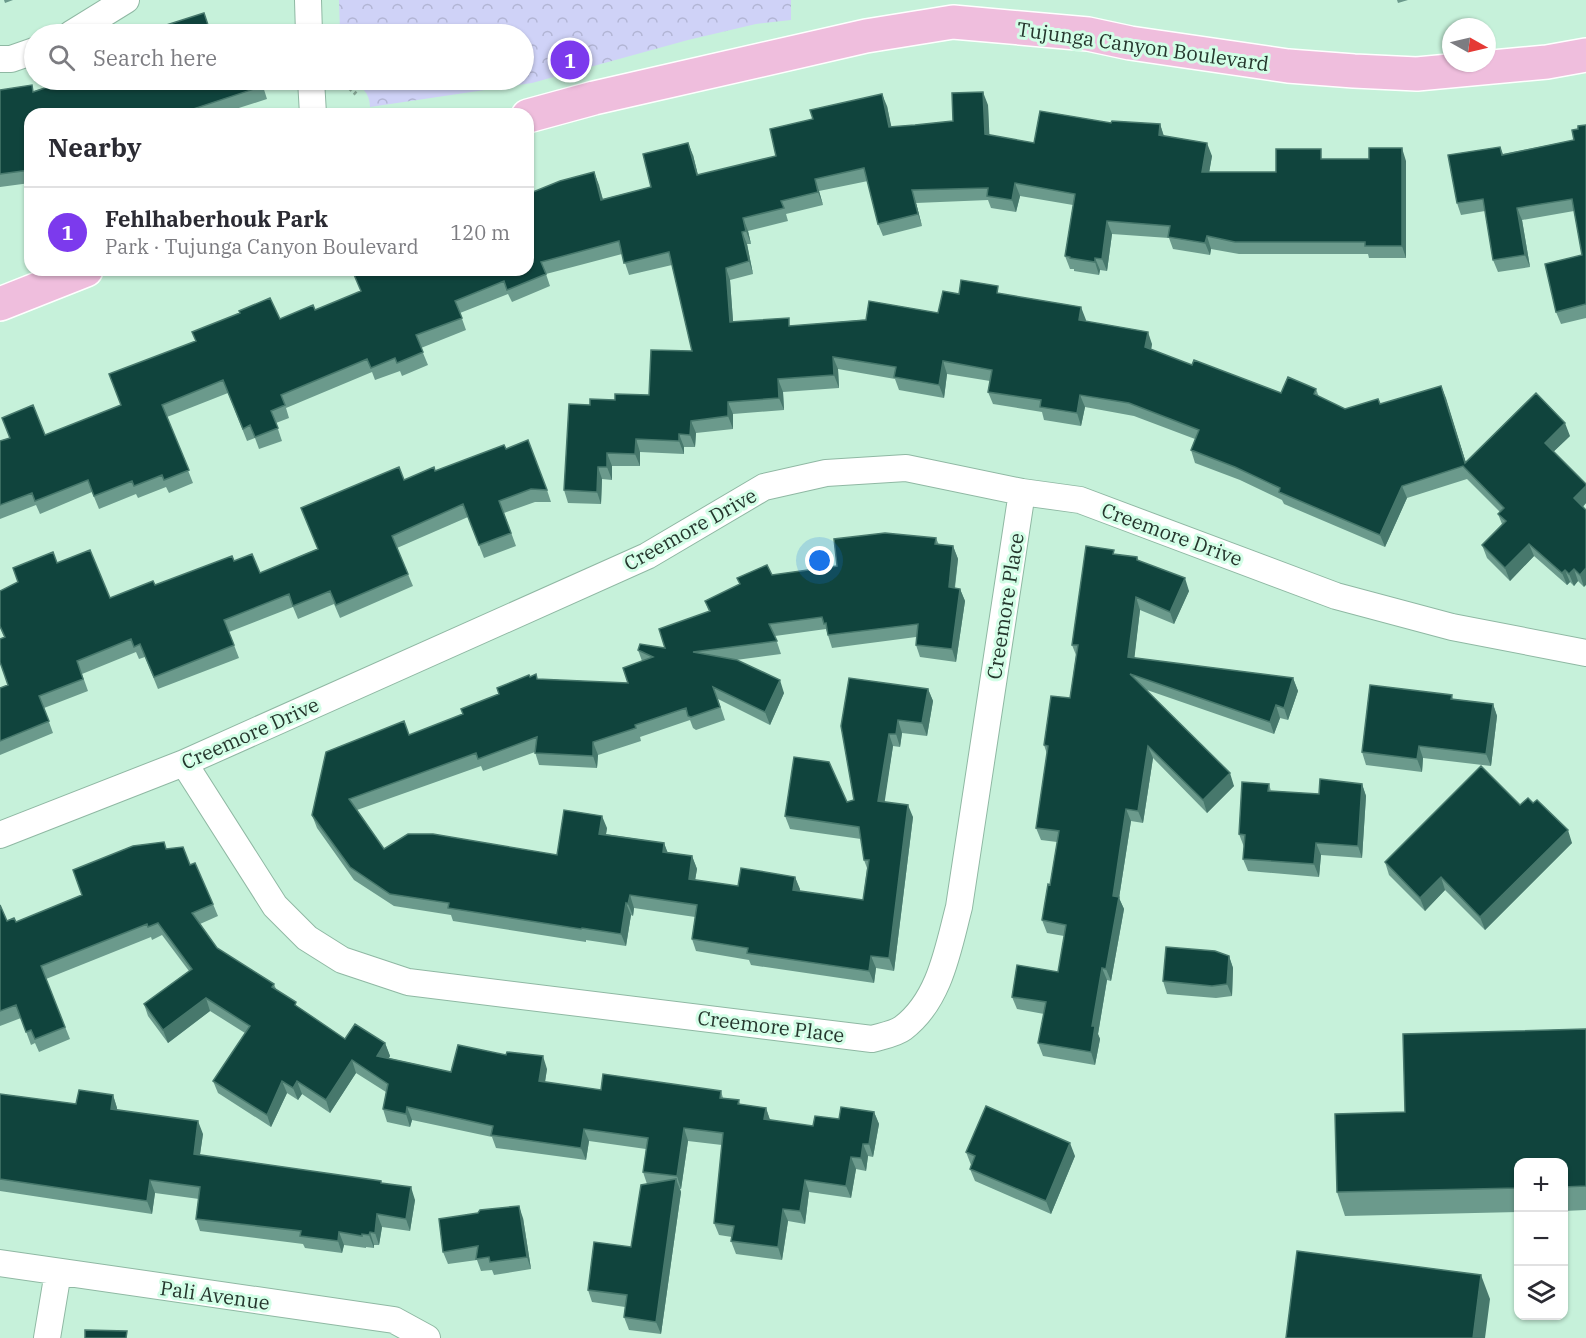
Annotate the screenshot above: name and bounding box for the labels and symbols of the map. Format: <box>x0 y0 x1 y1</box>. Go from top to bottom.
street label: Tujunga Canyon Boulevard <box>1015 15 1271 77</box>
north arrow <box>1442 18 1496 72</box>
pin: 1 <box>550 38 590 82</box>
street label: Creemore Drive <box>619 481 761 577</box>
street label: Creemore Drive <box>1098 496 1246 572</box>
street label: Creemore Place <box>980 531 1030 681</box>
your location <box>805 546 834 575</box>
street label: Creemore Drive <box>177 691 323 775</box>
street label: Creemore Place <box>696 1004 846 1048</box>
street label: Pali Avenue <box>158 1274 272 1316</box>

